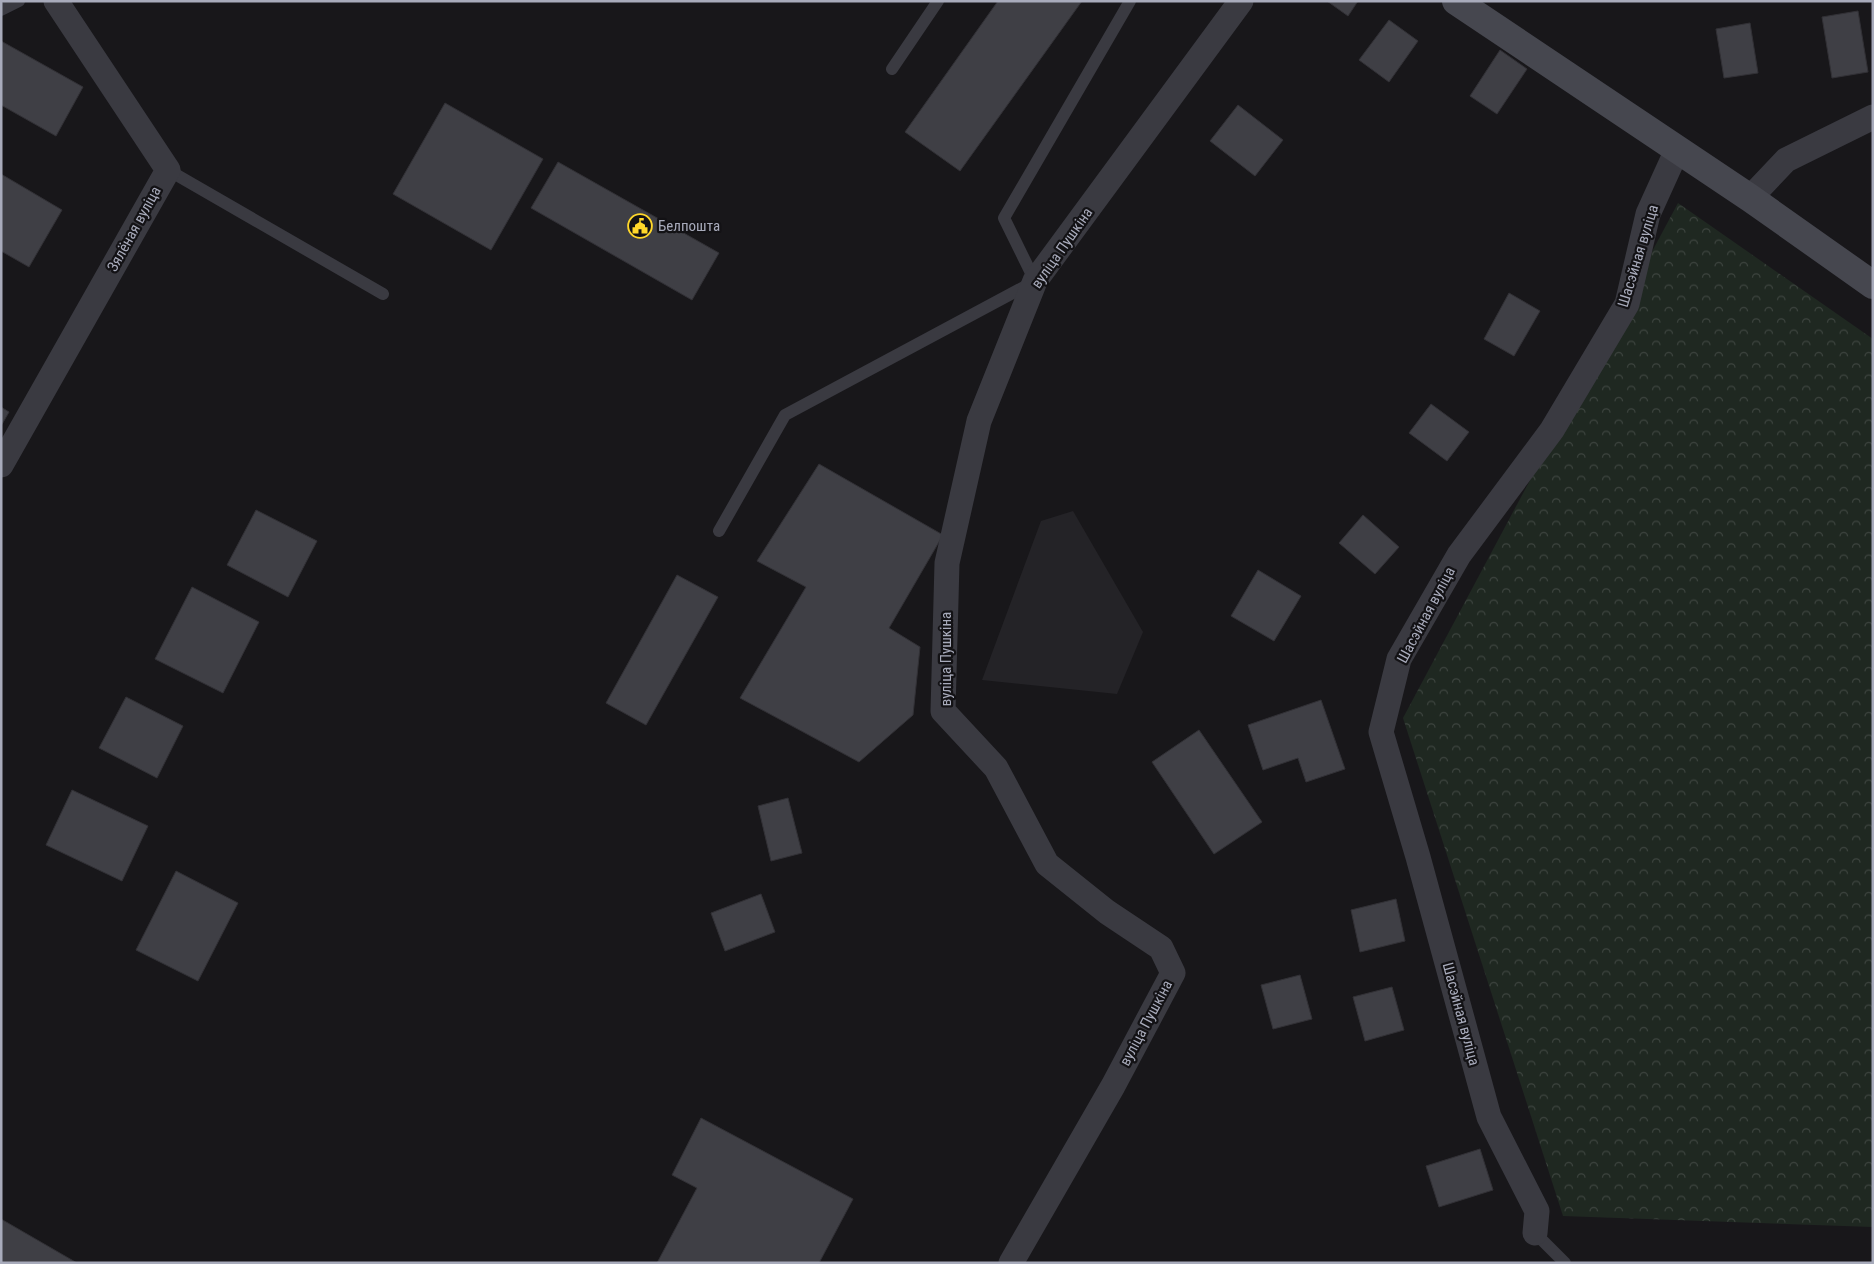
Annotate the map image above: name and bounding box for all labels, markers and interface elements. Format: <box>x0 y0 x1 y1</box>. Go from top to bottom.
street label: Зялёная вуліца <box>103 183 165 275</box>
street label: Шасэйная вуліца <box>1614 203 1662 309</box>
street label: вуліца Пушкіна <box>1027 204 1097 292</box>
public building icon: Белпошта <box>627 213 653 239</box>
place label: Белпошта <box>658 217 720 235</box>
street label: Шасэйная вуліца <box>1393 564 1459 666</box>
street label: вуліца Пушкіна <box>937 612 955 706</box>
street label: Шасэйная вуліца <box>1439 960 1483 1068</box>
street label: вуліца Пушкіна <box>1116 977 1176 1069</box>

